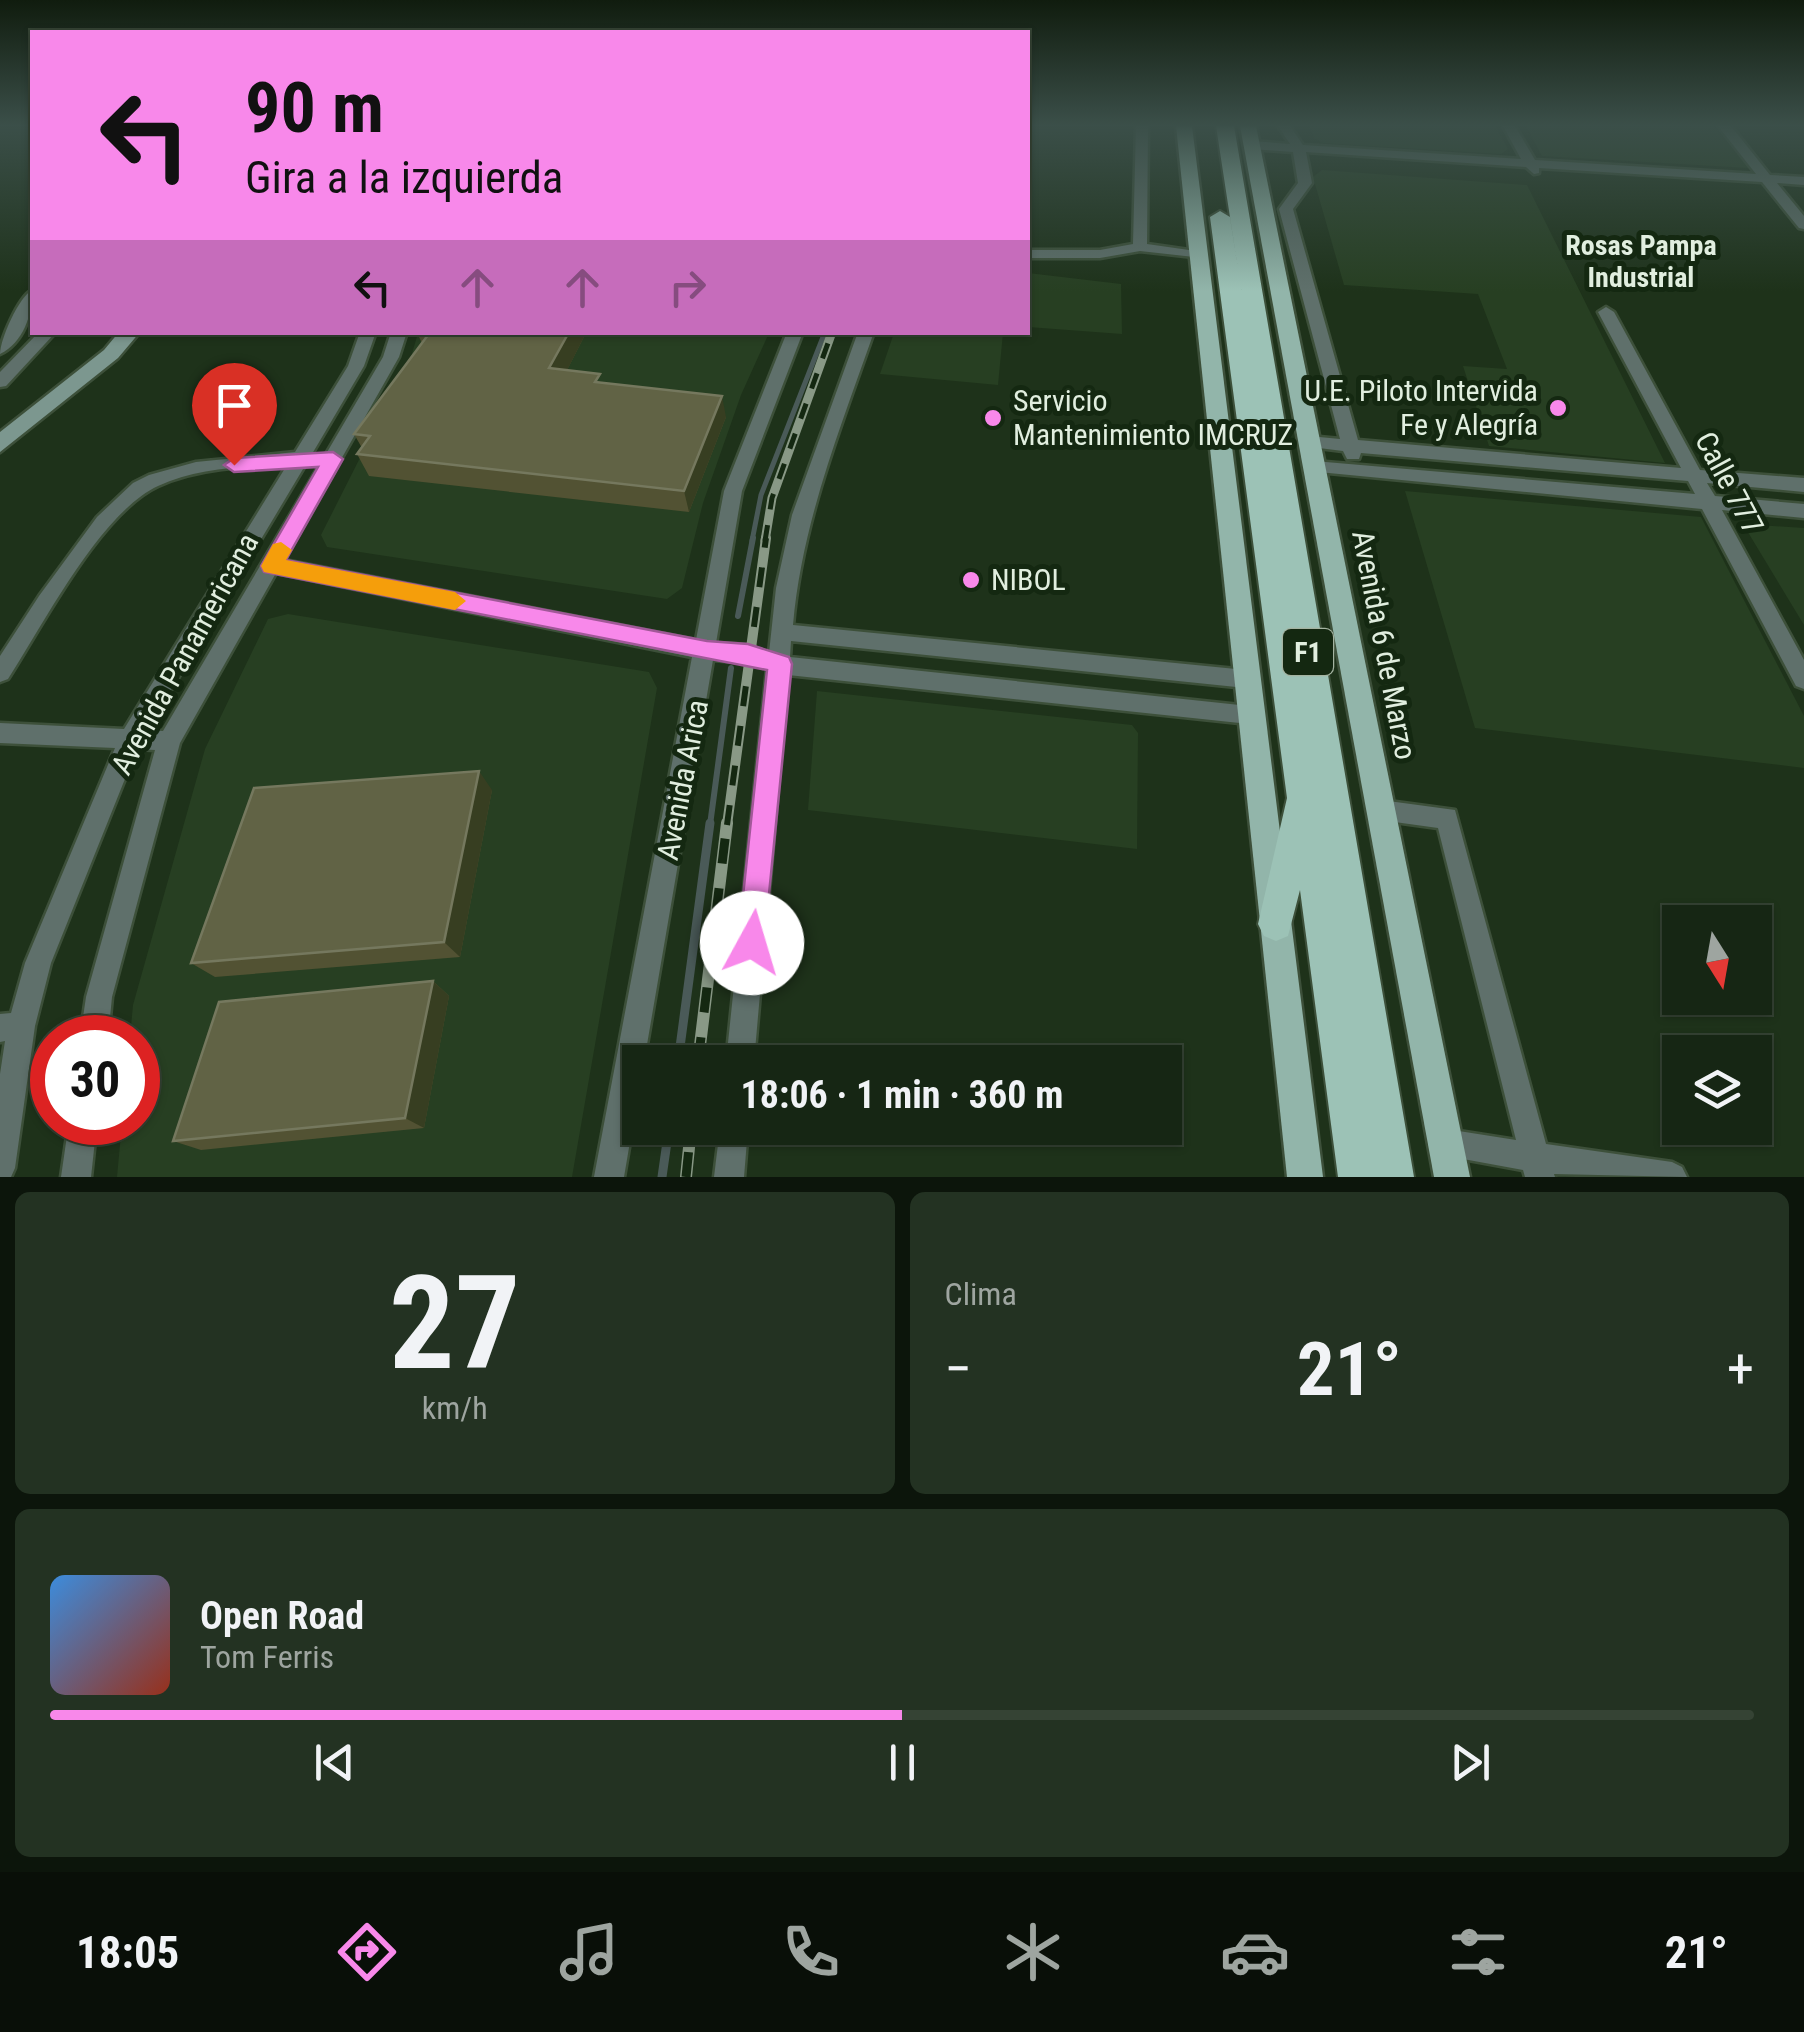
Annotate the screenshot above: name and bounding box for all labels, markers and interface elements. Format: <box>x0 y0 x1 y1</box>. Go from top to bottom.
text: 90 m <box>245 67 384 149</box>
icon: left <box>80 70 210 200</box>
text: Gira a la izquierda <box>245 151 563 204</box>
district label: Rosas Pampa Industrial <box>1565 229 1717 294</box>
icon: left <box>345 260 400 315</box>
icon: ahead <box>450 260 505 315</box>
icon: ahead <box>555 260 610 315</box>
icon: right <box>660 260 715 315</box>
pin <box>192 363 277 466</box>
place label: U.E. Piloto Intervida Fe y Alegría <box>1304 373 1538 442</box>
icon: arrive <box>207 378 262 433</box>
place label: Servicio Mantenimiento IMCRUZ <box>1013 383 1293 452</box>
marker: U.E. Piloto Intervida Fe y Alegría <box>1547 397 1569 419</box>
marker: Servicio Mantenimiento IMCRUZ <box>982 407 1004 429</box>
street label: Calle 777 <box>1688 426 1771 540</box>
street label: Avenida Panamericana <box>104 527 265 780</box>
street label: Avenida 6 de Marzo <box>1345 527 1424 762</box>
place label: NIBOL <box>991 562 1066 597</box>
marker: NIBOL <box>960 569 982 591</box>
road number: F1 <box>1283 629 1333 675</box>
street label: Avenida Arica <box>650 697 715 863</box>
position arrow <box>700 891 804 995</box>
north arrow <box>1662 905 1772 1015</box>
map controls <box>1662 905 1772 1145</box>
speed limit sign: 30 <box>30 1015 160 1145</box>
button: layers <box>1662 1035 1772 1145</box>
text: 18:06 · 1 min · 360 m <box>741 1073 1063 1117</box>
text: 27 <box>389 1247 520 1400</box>
text: Clima <box>945 1275 1017 1313</box>
text: 21° <box>1297 1325 1402 1413</box>
text: − <box>945 1337 972 1401</box>
text: + <box>1727 1337 1754 1401</box>
text: km/h <box>422 1389 488 1427</box>
text: Open Road <box>200 1594 364 1638</box>
text: Tom Ferris <box>200 1638 334 1676</box>
icon: previous <box>307 1735 362 1790</box>
icon: pause <box>875 1735 930 1790</box>
icon: next <box>1443 1735 1498 1790</box>
icon: directions <box>332 1917 402 1987</box>
icon: music <box>554 1917 624 1987</box>
icon: phone <box>776 1917 846 1987</box>
icon: climate <box>998 1917 1068 1987</box>
icon: car <box>1220 1917 1290 1987</box>
icon: filters <box>1443 1917 1513 1987</box>
text: 18:05 <box>76 1926 179 1979</box>
text: 21° <box>1665 1926 1728 1979</box>

